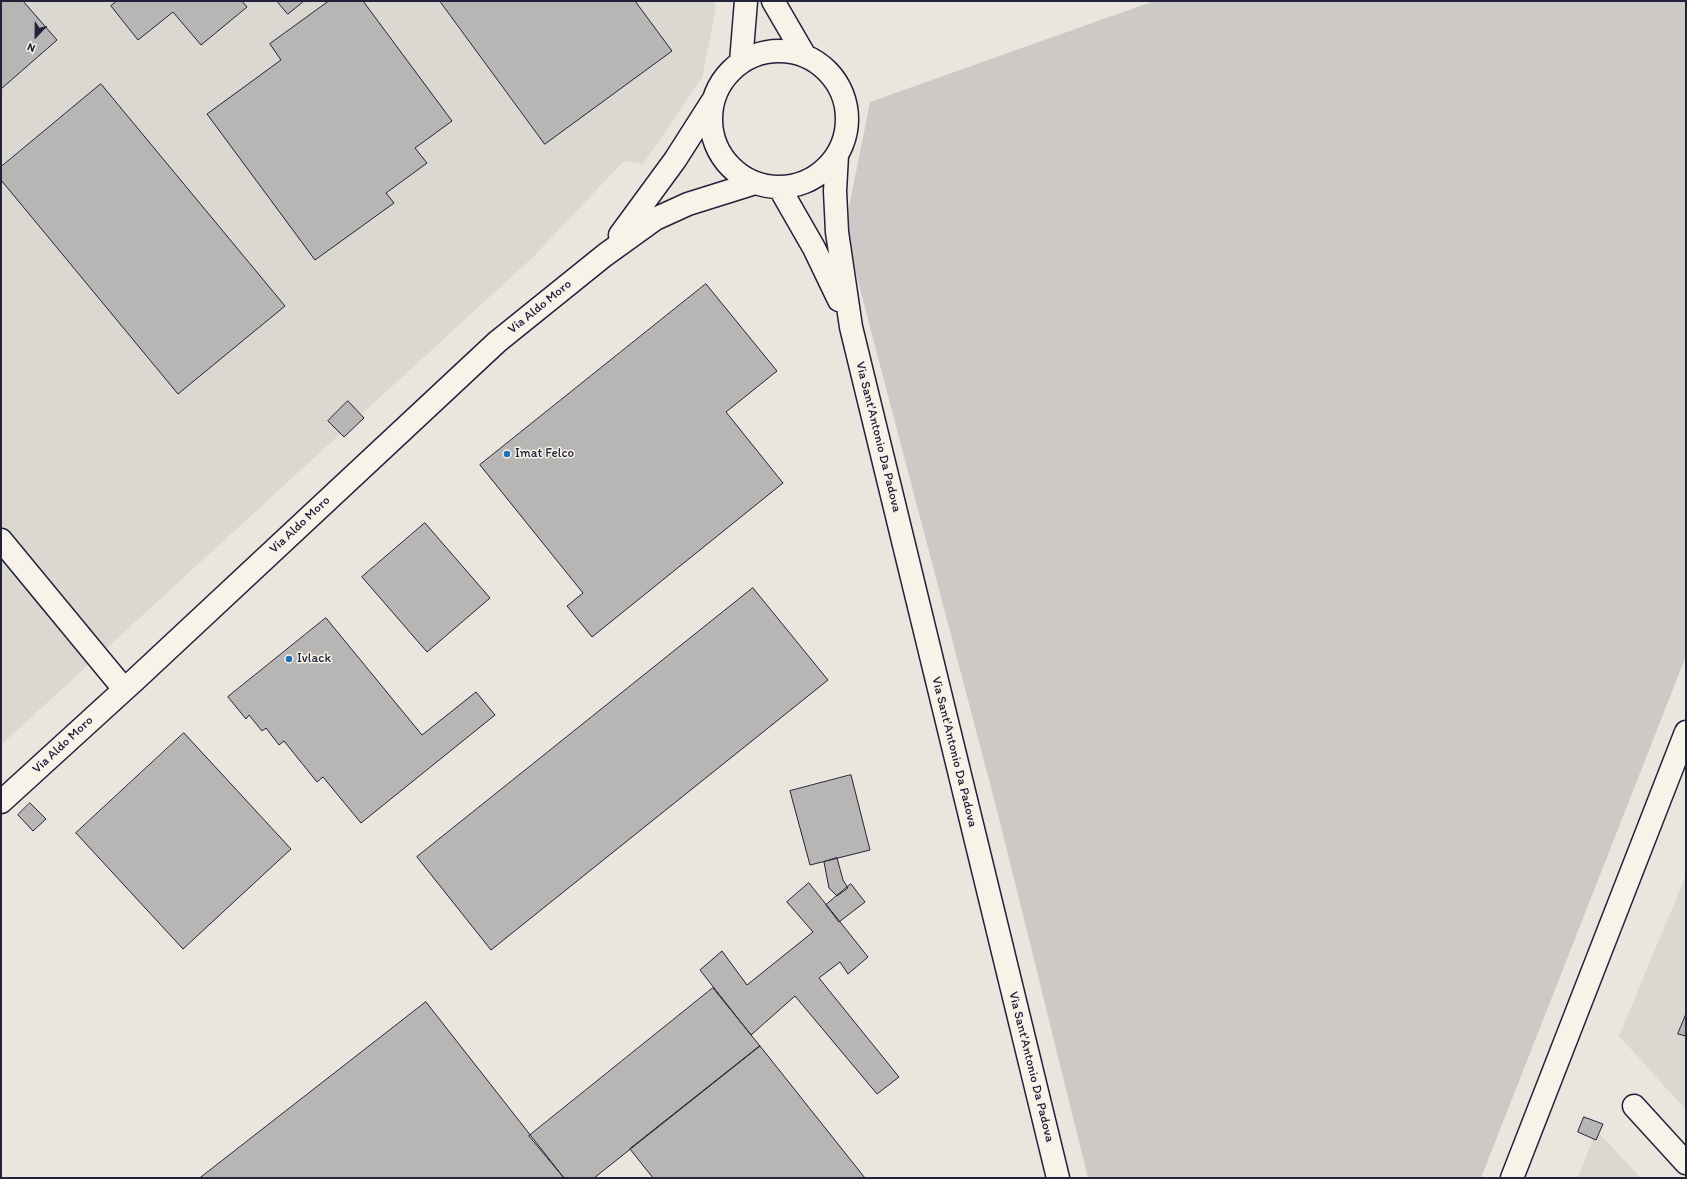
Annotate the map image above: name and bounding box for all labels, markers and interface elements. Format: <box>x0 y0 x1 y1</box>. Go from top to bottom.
north arrow <box>16 16 56 56</box>
text: N <box>25 40 37 55</box>
street label: Via Aldo Moro <box>505 277 575 337</box>
street label: Via Sant'Antonio Da Padova <box>852 360 904 514</box>
place label: Imat Felco <box>515 446 574 462</box>
marker: Imat Felco <box>502 449 512 459</box>
street label: Via Aldo Moro <box>266 493 334 557</box>
place label: Ivlack <box>297 651 331 667</box>
marker: Ivlack <box>284 654 294 664</box>
street label: Via Sant'Antonio Da Padova <box>928 675 980 829</box>
street label: Via Aldo Moro <box>29 713 97 777</box>
street label: Via Sant'Antonio Da Padova <box>1005 990 1057 1144</box>

